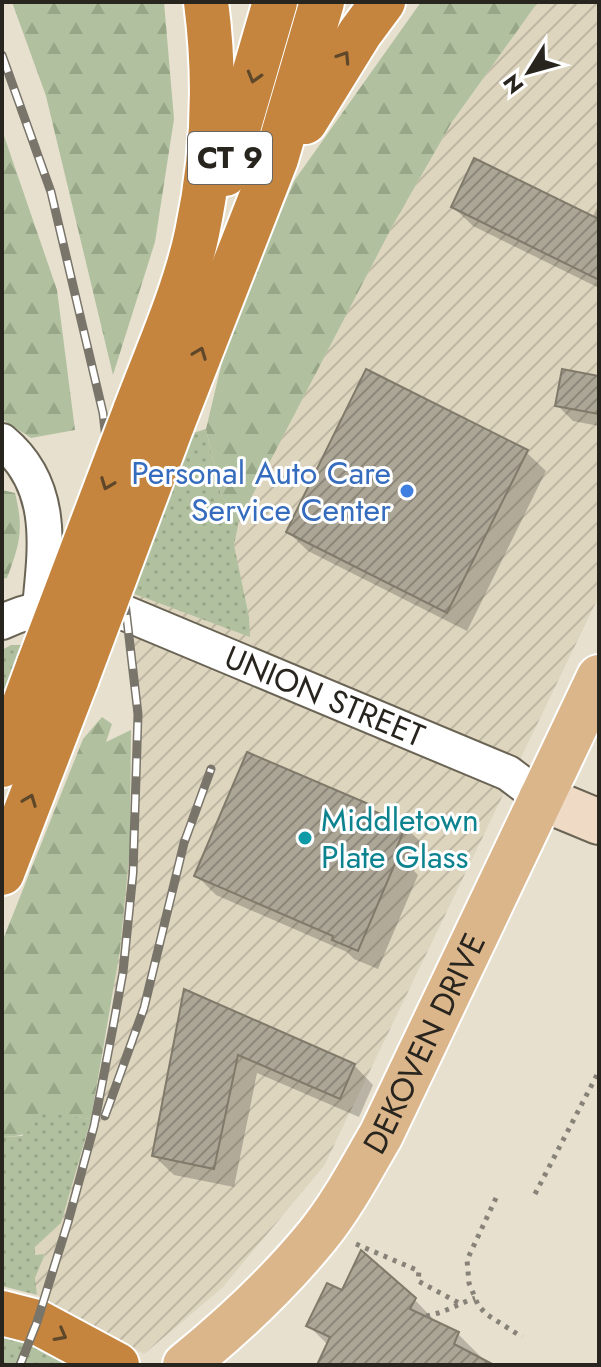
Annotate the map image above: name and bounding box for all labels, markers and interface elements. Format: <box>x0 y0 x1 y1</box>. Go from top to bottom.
north arrow <box>489 32 569 112</box>
one-way arrow <box>334 52 349 66</box>
text: N <box>495 67 531 101</box>
one-way arrow <box>247 70 263 83</box>
road number: CT 9 <box>188 132 272 184</box>
one-way arrow <box>190 346 207 360</box>
place label: Personal Auto Care Service Center <box>131 450 391 533</box>
one-way arrow <box>100 476 117 490</box>
marker: Personal Auto Care Service Center <box>398 482 416 500</box>
street label: UNION STREET <box>218 634 432 759</box>
one-way arrow <box>20 794 37 808</box>
place label: Middletown Plate Glass <box>321 797 479 880</box>
marker: Middletown Plate Glass <box>296 829 314 847</box>
street label: DEKOVEN DRIVE <box>352 925 497 1162</box>
one-way arrow <box>52 1325 67 1341</box>

